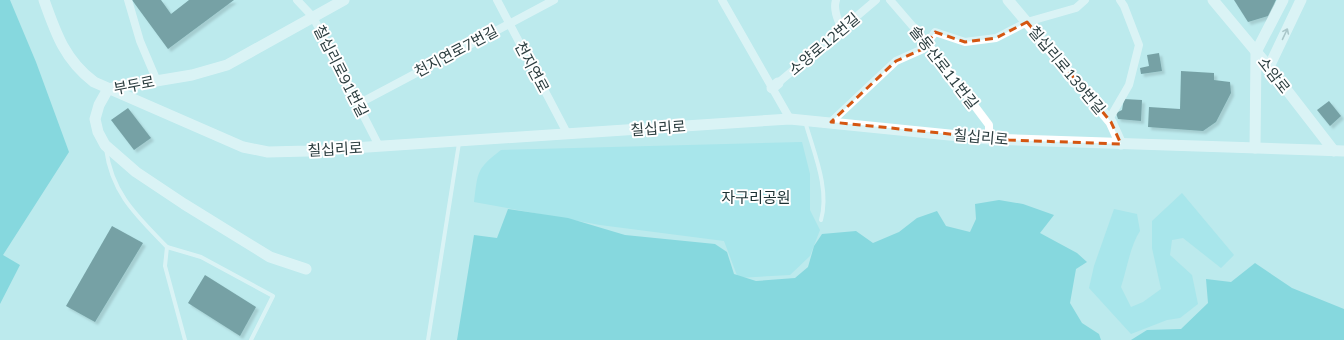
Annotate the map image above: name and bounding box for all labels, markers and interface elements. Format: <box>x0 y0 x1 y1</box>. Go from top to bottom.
street label: 소양로12번길 <box>785 9 863 79</box>
street label: 천지연로7번길 <box>411 21 501 81</box>
street label: 솔동산로11번길 <box>905 21 983 113</box>
street label: 칠십리로91번길 <box>310 22 372 120</box>
street label: 칠십리로139번길 <box>1024 22 1110 118</box>
one-way arrow <box>1282 28 1289 40</box>
street label: 천지연로 <box>511 38 553 96</box>
street label: 소암로 <box>1254 53 1294 97</box>
street label: 부두로 <box>112 72 156 98</box>
street label: 칠십리로 <box>630 117 686 139</box>
street label: 칠십리로 <box>953 125 1009 149</box>
street label: 칠십리로 <box>307 138 363 160</box>
park label: 자구리공원 <box>721 188 791 207</box>

